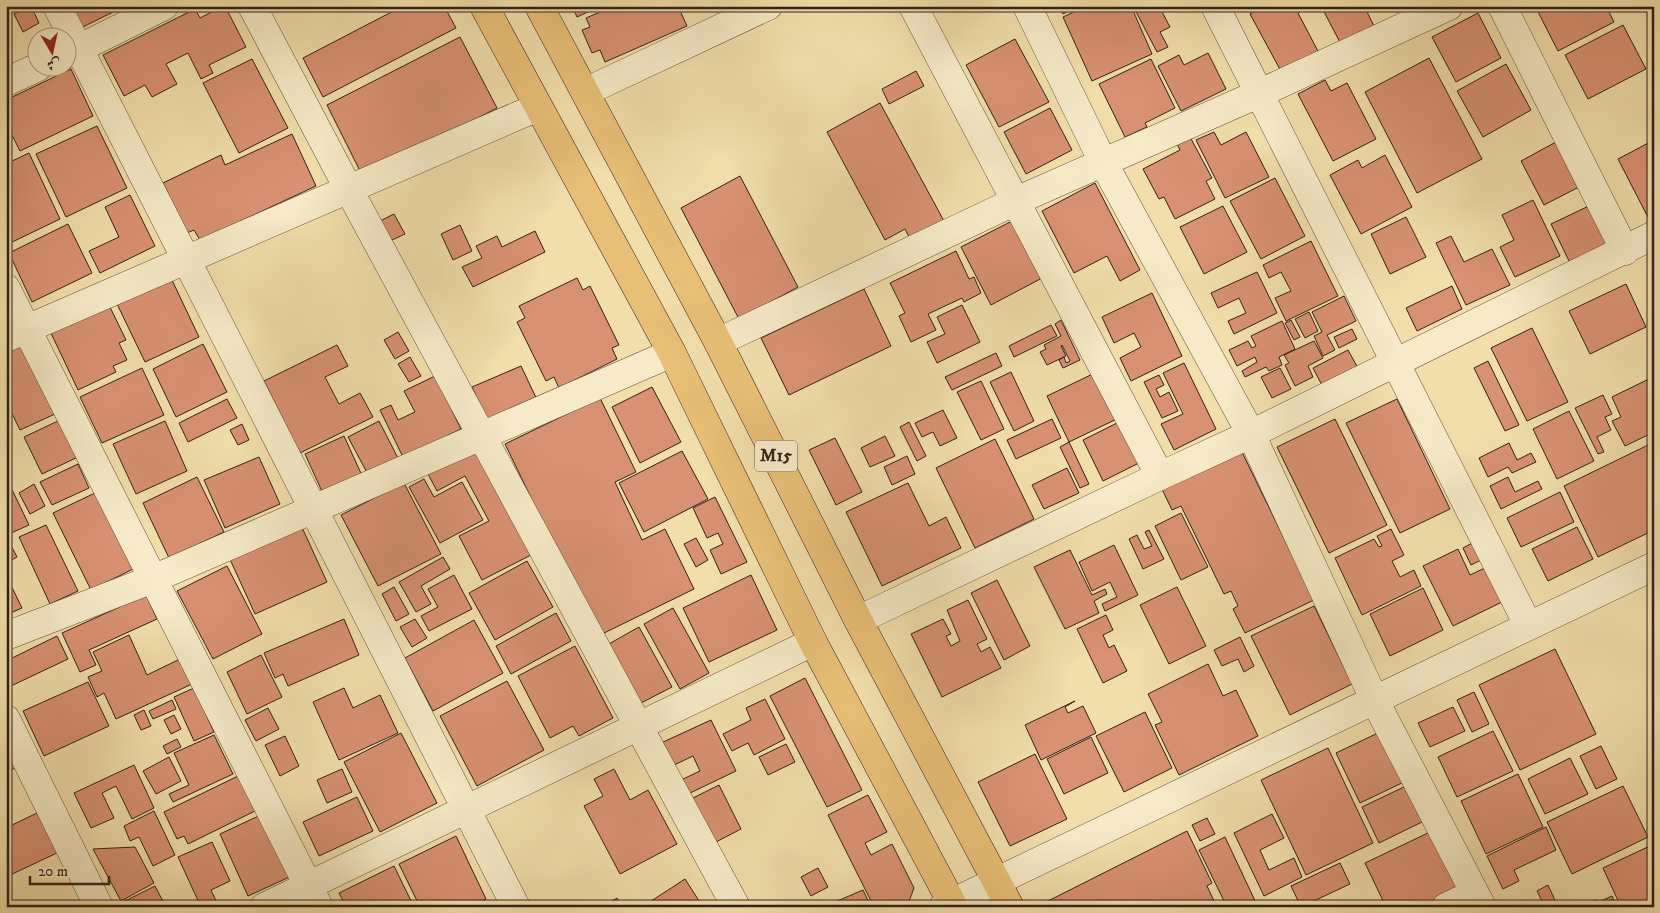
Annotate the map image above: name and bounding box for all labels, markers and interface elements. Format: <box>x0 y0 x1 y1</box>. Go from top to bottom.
north arrow <box>28 28 78 78</box>
text: ش <box>46 54 62 74</box>
road number: M15 <box>755 441 797 472</box>
scale bar <box>30 853 109 885</box>
text: 20 m <box>38 862 68 881</box>

